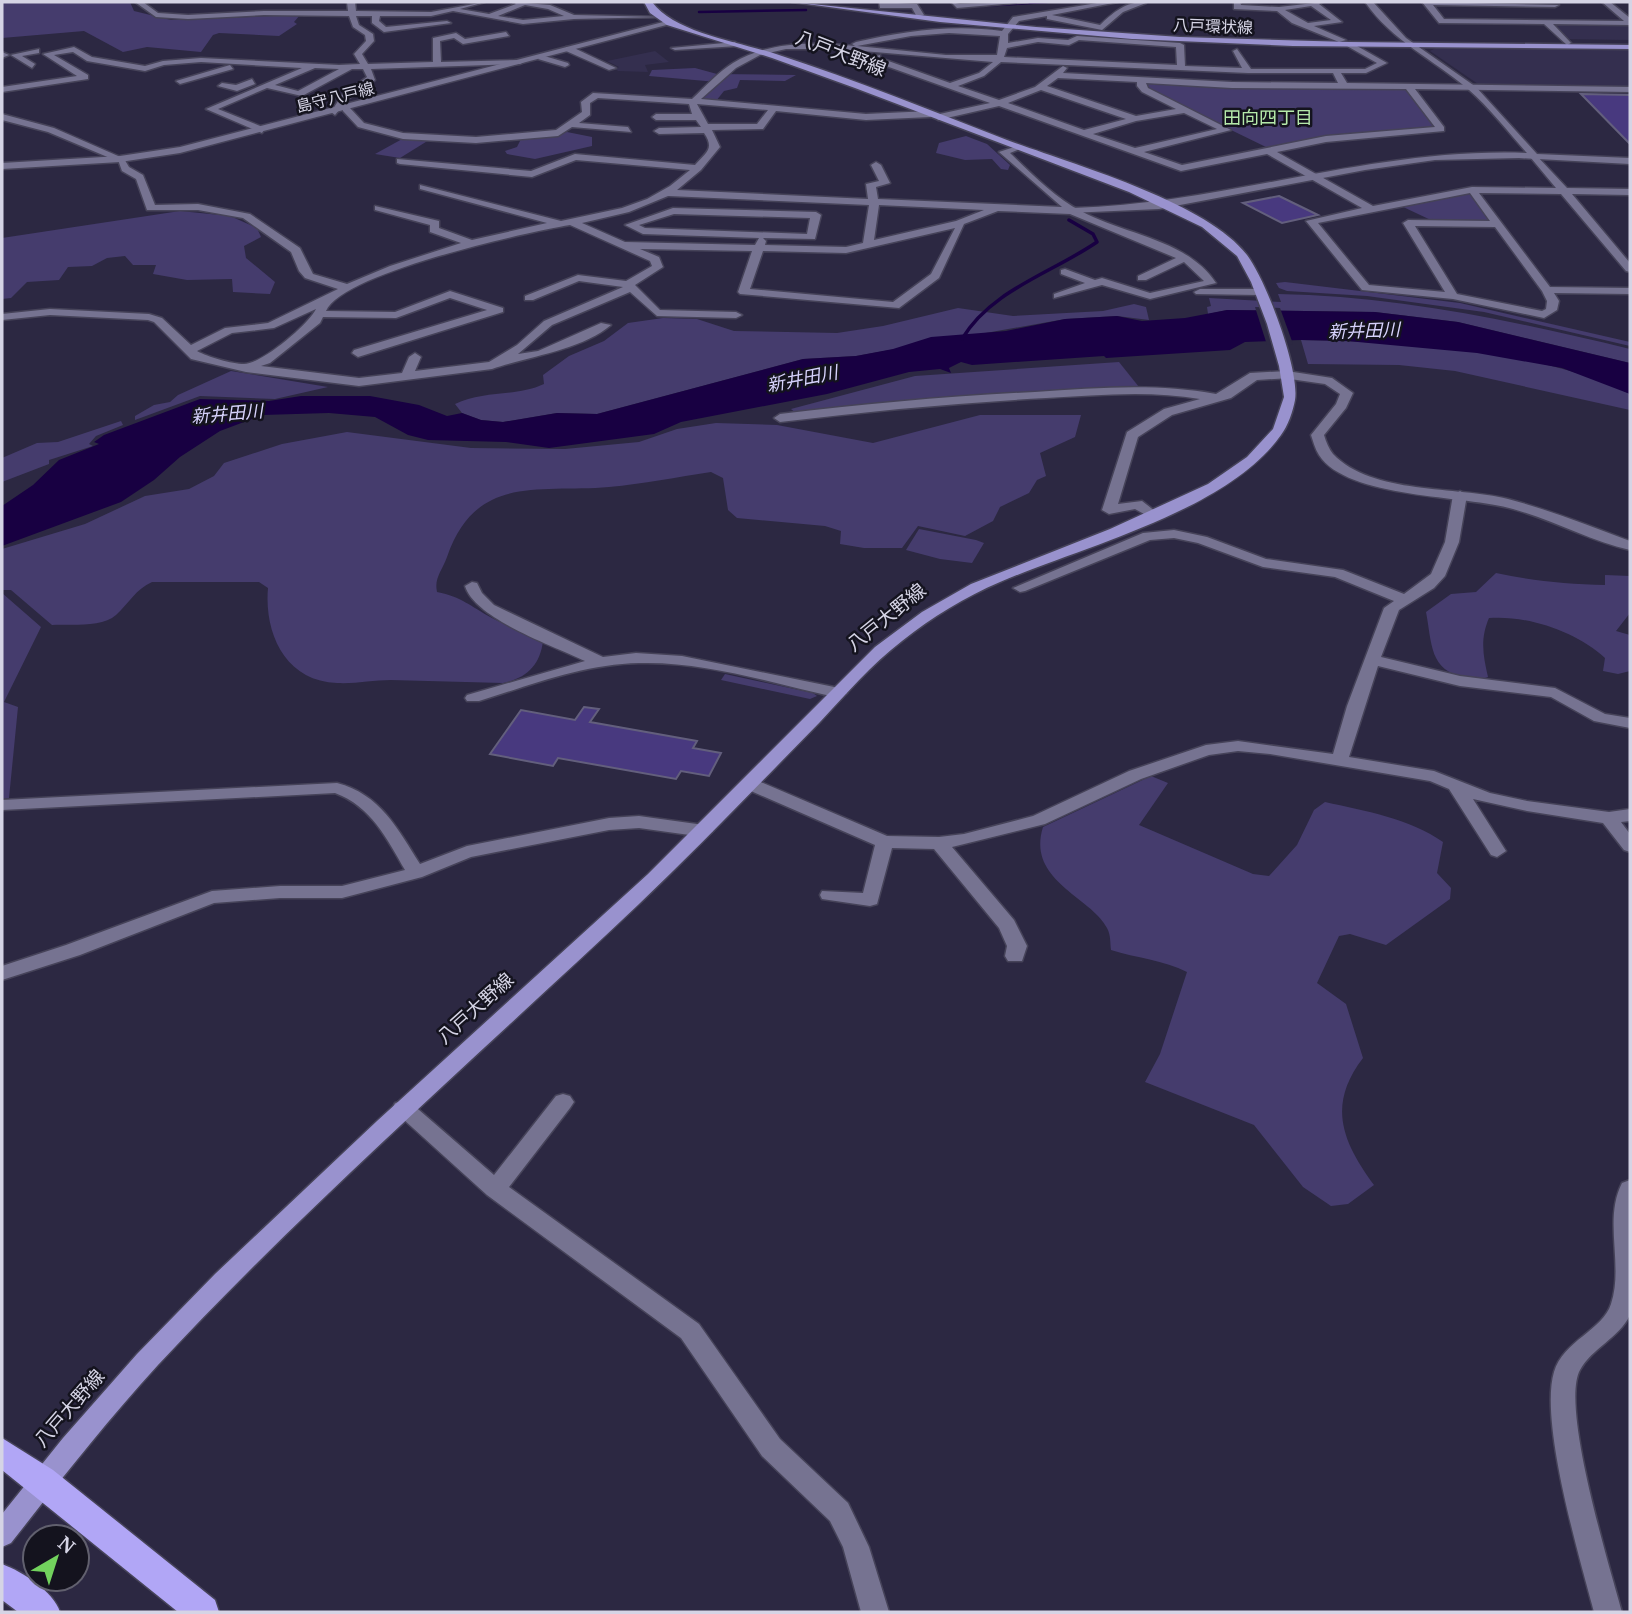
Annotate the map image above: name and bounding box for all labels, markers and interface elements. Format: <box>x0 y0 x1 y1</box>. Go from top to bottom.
street label: 八戸環状線 <box>1173 14 1253 38</box>
street label: 八戸大野線 <box>792 24 890 82</box>
street label: 島守八戸線 <box>294 77 376 117</box>
district label: 田向四丁目 <box>1223 105 1313 129</box>
water label: 新井田川 <box>1328 317 1402 343</box>
water label: 新井田川 <box>764 359 842 397</box>
water label: 新井田川 <box>190 398 266 428</box>
street label: 八戸大野線 <box>841 577 931 657</box>
street label: 八戸大野線 <box>431 967 519 1049</box>
street label: 八戸大野線 <box>28 1364 110 1452</box>
north arrow <box>21 1523 91 1593</box>
text: N <box>53 1530 81 1560</box>

